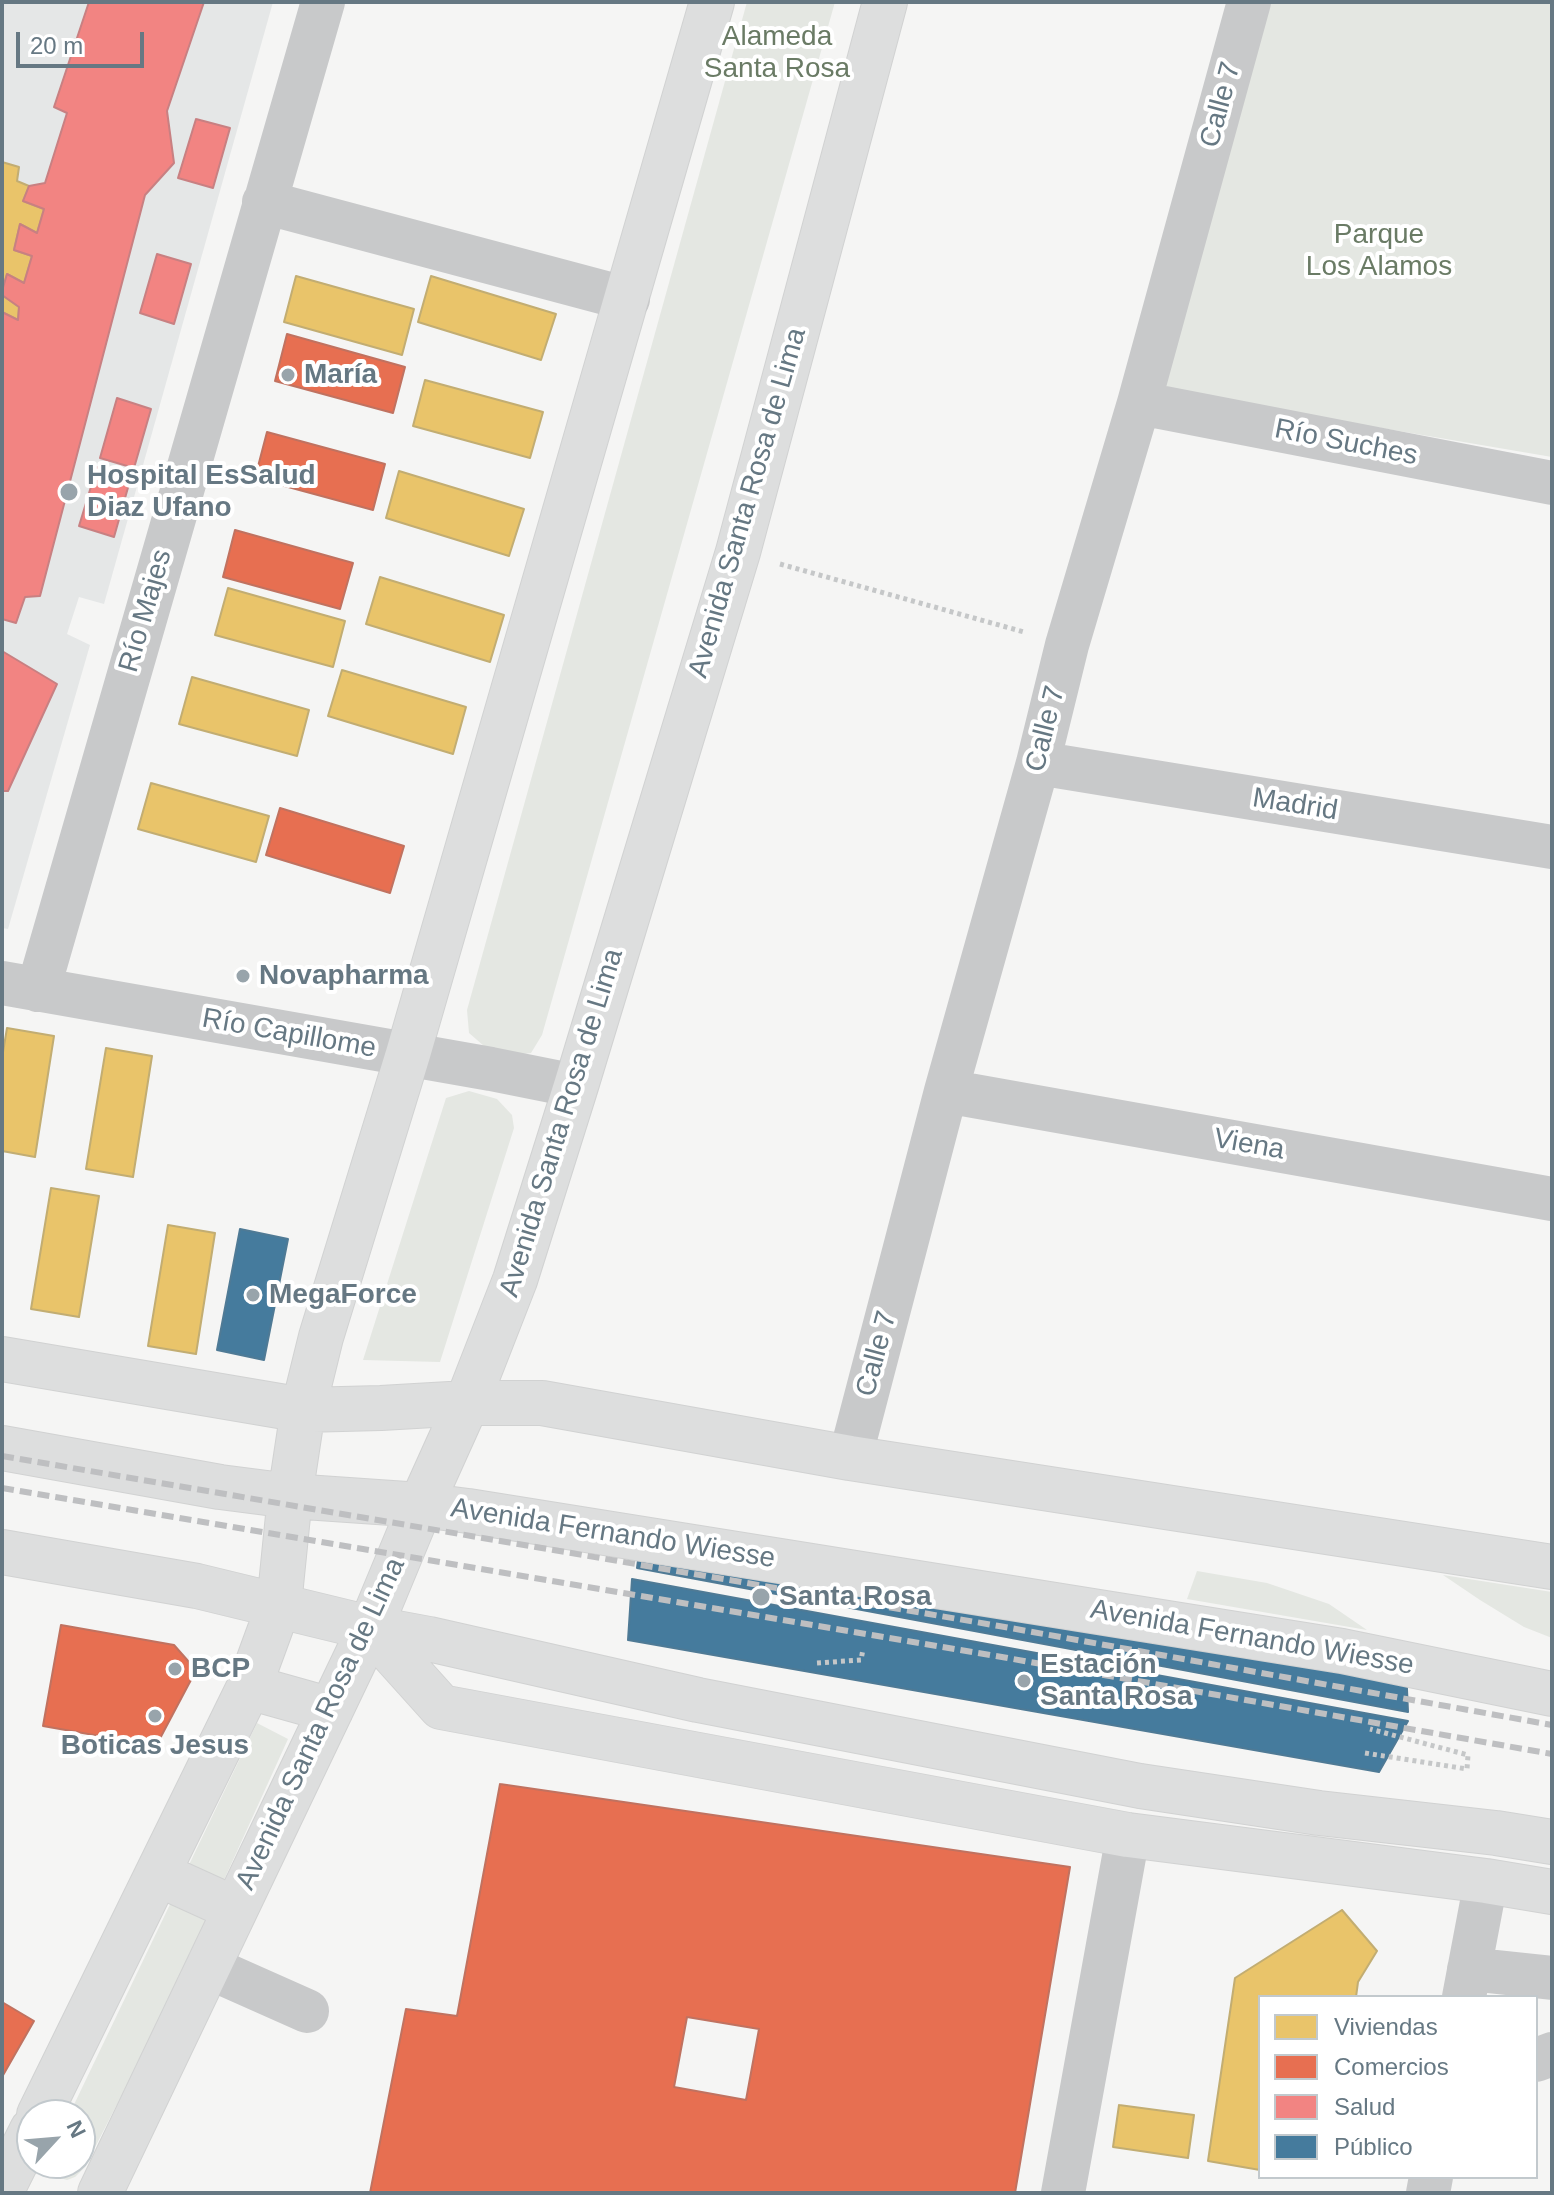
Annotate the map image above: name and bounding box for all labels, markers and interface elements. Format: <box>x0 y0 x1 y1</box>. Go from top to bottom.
scale bar <box>20 16 148 66</box>
park label: Alameda Santa Rosa <box>704 20 850 86</box>
text: 20 m <box>30 32 83 59</box>
street label: Calle 7 <box>1193 59 1249 151</box>
park label: Parque Los Alamos <box>1306 218 1452 284</box>
street label: Avenida Santa Rosa de Lima <box>682 324 814 682</box>
place label: María <box>304 358 377 392</box>
marker: María <box>279 366 297 384</box>
street label: Río Suches <box>1272 413 1420 473</box>
place label: Hospital EsSalud Diaz Ufano <box>87 459 316 525</box>
marker: Hospital EsSalud Diaz Ufano <box>58 481 80 503</box>
street label: Río Majes <box>112 546 180 676</box>
street label: Calle 7 <box>1019 683 1073 775</box>
street label: Madrid <box>1250 782 1340 828</box>
street label: Avenida Santa Rosa de Lima <box>493 945 631 1301</box>
place label: Novapharma <box>259 959 429 993</box>
marker: Novapharma <box>234 967 252 985</box>
street label: Río Capillome <box>199 1002 379 1066</box>
street label: Viena <box>1211 1122 1287 1168</box>
place label: MegaForce <box>269 1278 417 1312</box>
marker: MegaForce <box>244 1286 262 1304</box>
street label: Calle 7 <box>849 1308 905 1400</box>
street label: Avenida Fernando Wiesse <box>448 1492 778 1576</box>
street label: Avenida Santa Rosa de Lima <box>229 1553 413 1895</box>
place label: Santa Rosa <box>779 1580 931 1614</box>
marker: Santa Rosa <box>750 1586 772 1608</box>
street label: Avenida Fernando Wiesse <box>1088 1593 1416 1683</box>
place label: Estación Santa Rosa <box>1040 1648 1192 1714</box>
place label: BCP <box>191 1652 250 1686</box>
marker: BCP <box>166 1660 184 1678</box>
marker: Estación Santa Rosa <box>1015 1672 1033 1690</box>
marker: Boticas Jesus <box>146 1707 164 1725</box>
place label: Boticas Jesus <box>61 1729 249 1763</box>
legend <box>1258 1995 1538 2179</box>
text: Viviendas <box>1334 2013 1438 2040</box>
text: Comercios <box>1334 2053 1449 2080</box>
text: Salud <box>1334 2093 1395 2120</box>
north arrow <box>16 2099 96 2179</box>
text: N <box>62 2117 91 2142</box>
text: Público <box>1334 2133 1413 2160</box>

